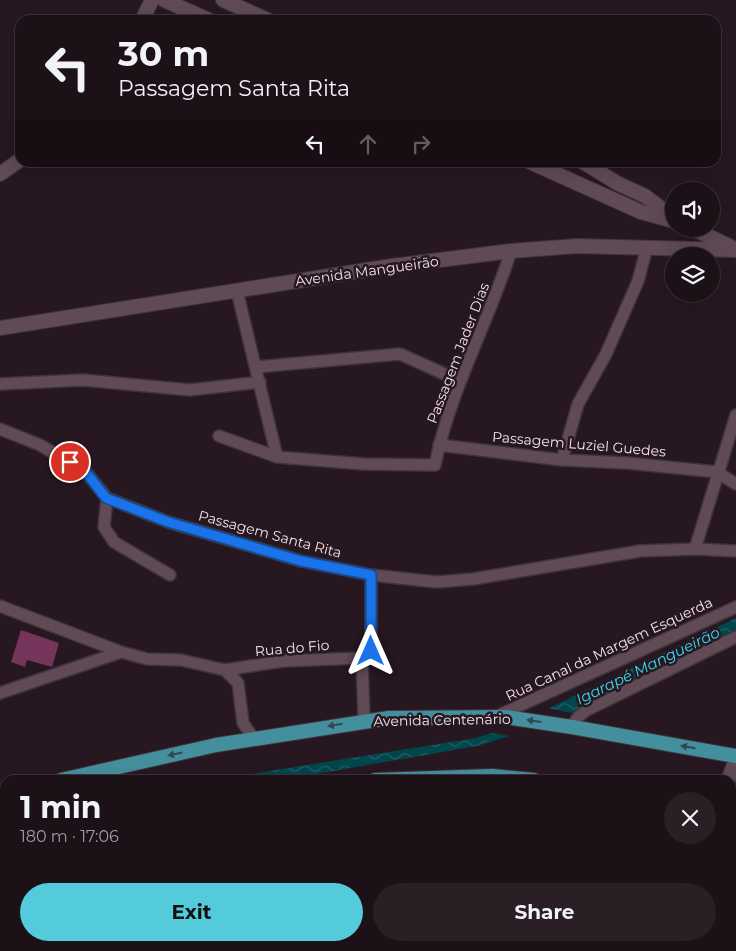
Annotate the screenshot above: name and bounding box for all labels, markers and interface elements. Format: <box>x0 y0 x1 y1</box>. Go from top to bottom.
text: 30 m <box>118 32 209 75</box>
icon: left <box>35 35 100 100</box>
text: Passagem Santa Rita <box>118 75 350 102</box>
icon: left <box>301 130 329 158</box>
icon: ahead <box>354 130 382 158</box>
icon: right <box>407 130 435 158</box>
map controls <box>665 182 720 302</box>
button: sound <box>665 182 720 237</box>
button: layers <box>665 247 720 302</box>
street label: Avenida Mangueirão <box>294 252 440 290</box>
street label: Passagem Jader Dias <box>423 280 493 426</box>
street label: Passagem Luziel Guedes <box>491 427 667 461</box>
pin <box>49 441 91 483</box>
icon: arrive <box>56 448 84 476</box>
street label: Passagem Santa Rita <box>196 506 344 562</box>
street label: Rua Canal da Margem Esquerda <box>503 593 715 705</box>
water label: Igarapé Mangueirão <box>573 622 723 709</box>
position arrow <box>344 624 396 676</box>
street label: Rua do Fio <box>254 636 330 660</box>
street label: Avenida Centenário <box>373 710 511 730</box>
one-way arrow <box>525 717 541 725</box>
one-way arrow <box>326 722 342 730</box>
one-way arrow <box>680 743 696 751</box>
one-way arrow <box>166 750 182 758</box>
text: 1 min <box>20 789 101 826</box>
button: close <box>664 792 716 844</box>
text: 180 m · 17:06 <box>20 827 119 846</box>
button: Exit <box>20 883 363 941</box>
button: Share <box>373 883 716 941</box>

